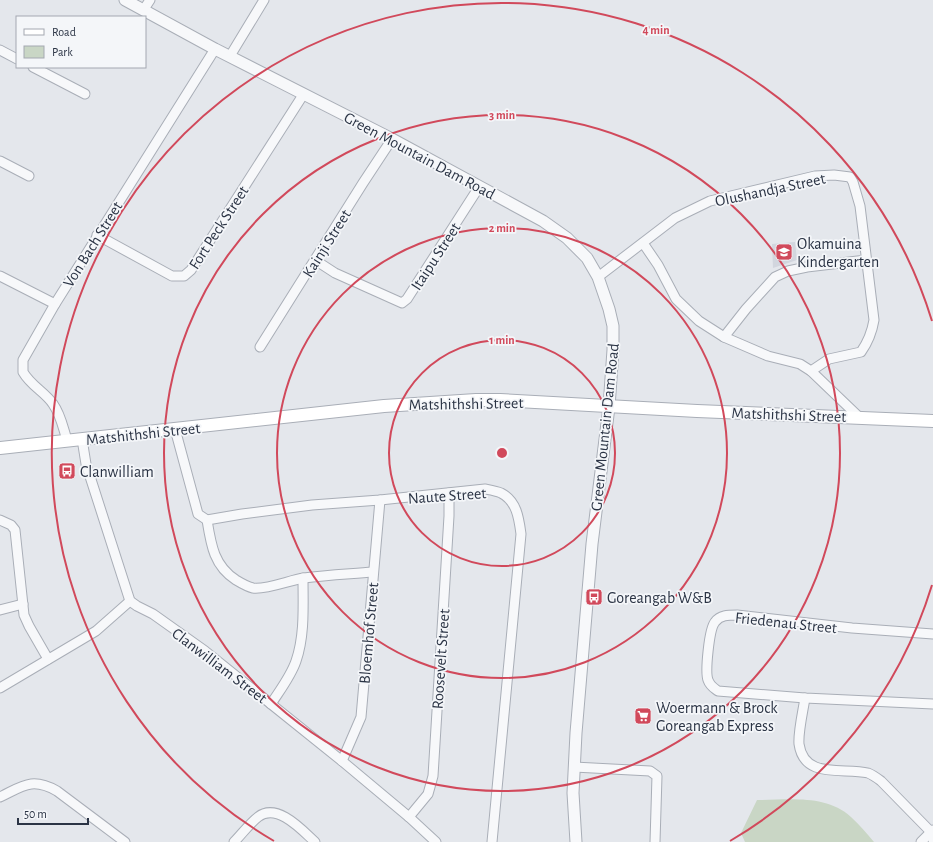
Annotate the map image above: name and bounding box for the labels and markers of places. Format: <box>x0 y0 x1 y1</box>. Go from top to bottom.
place label: Okamuina Kindergarten <box>797 236 879 270</box>
school or university icon: Okamuina Kindergarten <box>774 242 794 262</box>
centre of rings <box>495 446 509 460</box>
bus stop icon: Clanwilliam <box>57 461 77 481</box>
place label: Clanwilliam <box>80 464 154 480</box>
bus stop icon: Goreangab W&B <box>584 587 604 607</box>
place label: Goreangab W&B <box>607 590 712 606</box>
place label: Woermann & Brock Goreangab Express <box>656 700 778 734</box>
supermarket icon: Woermann & Brock Goreangab Express <box>633 706 653 726</box>

